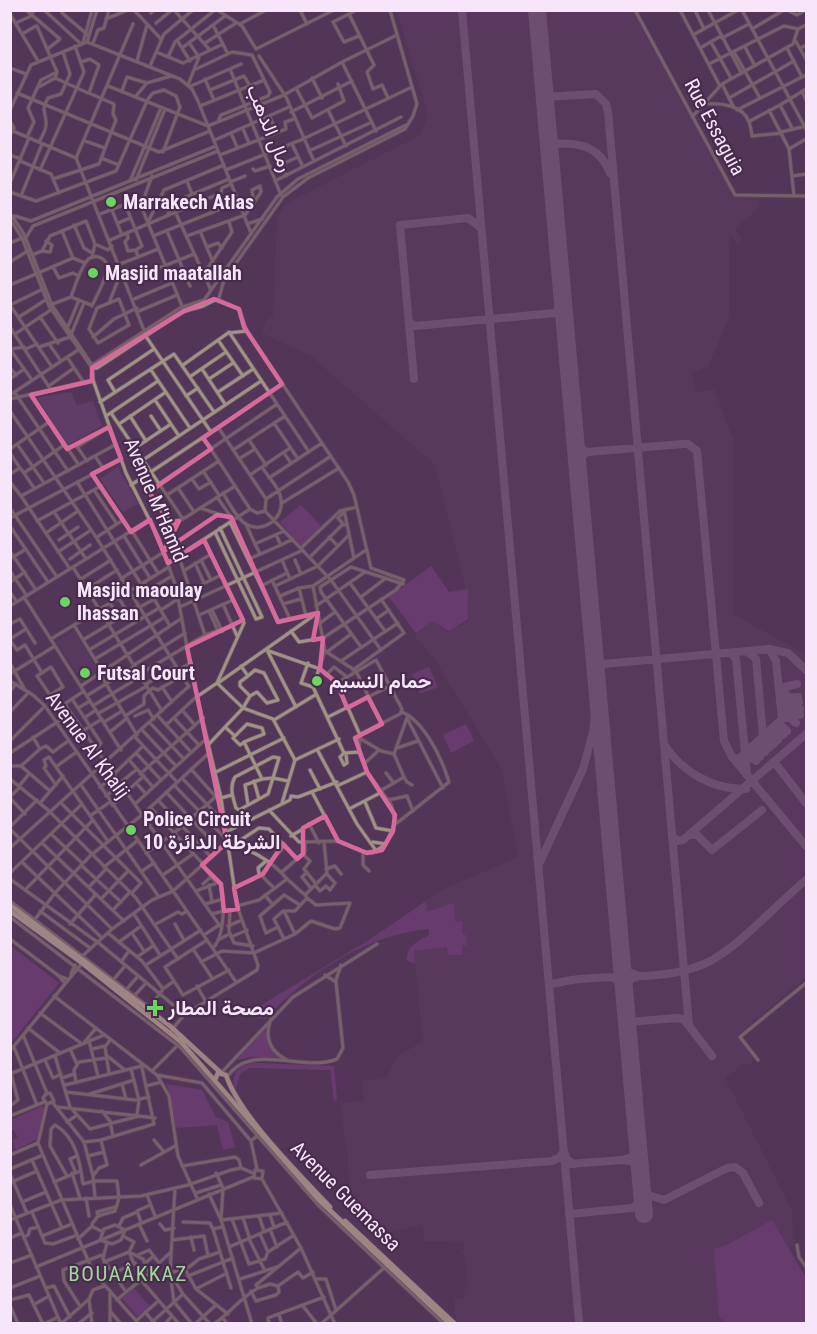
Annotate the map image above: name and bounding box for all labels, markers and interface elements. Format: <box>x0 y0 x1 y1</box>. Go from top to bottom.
street label: Rue Essaguia <box>680 75 750 179</box>
street label: رمال الدهب <box>241 81 298 176</box>
place label: Marrakech Atlas <box>123 190 254 214</box>
marker: Marrakech Atlas <box>104 195 118 209</box>
place label: Masjid maatallah <box>105 261 242 285</box>
marker: Masjid maatallah <box>86 266 100 280</box>
street label: Avenue M'Hamid <box>119 434 193 566</box>
place label: Masjid maoulay lhassan <box>77 578 202 625</box>
marker: Masjid maoulay lhassan <box>58 595 72 609</box>
place label: Futsal Court <box>97 661 195 685</box>
marker: Futsal Court <box>78 666 92 680</box>
place label: حمام النسيم <box>329 669 431 694</box>
marker: حمام النسيم <box>310 674 324 688</box>
street label: Avenue Al Khalij <box>41 687 135 803</box>
place label: Police Circuit 10 الشرطة الدائرة <box>143 807 280 855</box>
marker: Police Circuit 10 الشرطة الدائرة <box>124 823 138 837</box>
place label: مصحة المطار <box>167 996 274 1021</box>
marker: مصحة المطار <box>146 999 164 1017</box>
street label: Avenue Guemassa <box>286 1136 406 1256</box>
district label: BOUAÂKKAZ <box>68 1262 188 1286</box>

